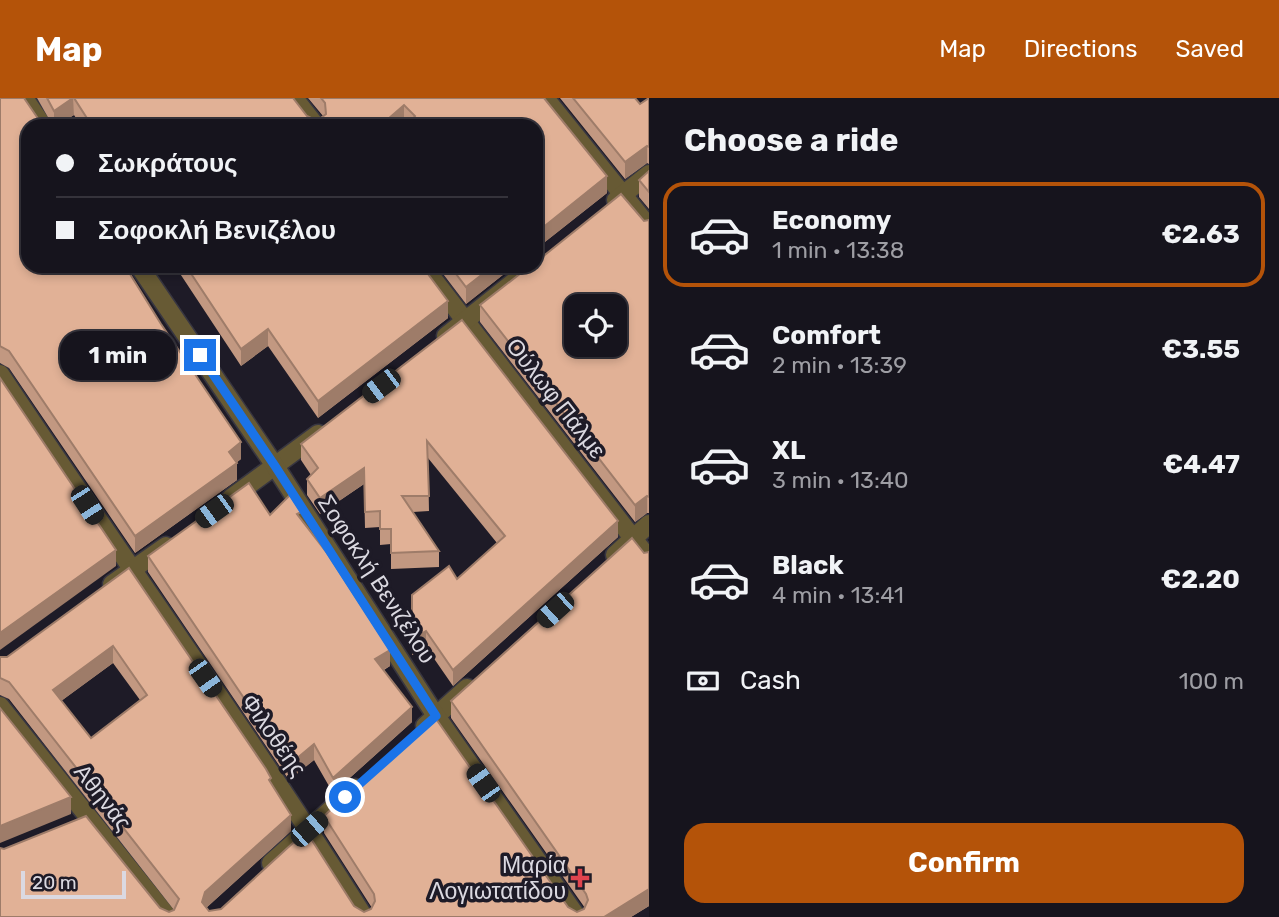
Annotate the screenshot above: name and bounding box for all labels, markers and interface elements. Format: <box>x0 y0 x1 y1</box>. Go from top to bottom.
text: Map <box>35 30 103 69</box>
text: Map <box>939 35 986 63</box>
text: Directions <box>1024 35 1137 63</box>
text: Saved <box>1175 35 1244 63</box>
text: Choose a ride <box>684 121 898 159</box>
text: Σωκράτους <box>98 148 238 179</box>
icon: car <box>688 203 751 266</box>
text: Economy <box>772 205 891 236</box>
text: Σοφοκλή Βενιζέλου <box>98 215 336 246</box>
text: €2.63 <box>1161 219 1240 250</box>
text: 1 min · 13:38 <box>772 236 904 264</box>
map controls <box>564 294 627 357</box>
button: locate <box>564 294 627 357</box>
icon: car <box>688 318 751 381</box>
text: Comfort <box>772 320 881 351</box>
callout: 1 min <box>60 330 176 380</box>
street label: Ούλωφ Πάλμε <box>500 332 612 464</box>
text: €3.55 <box>1161 334 1240 365</box>
route end <box>184 339 216 371</box>
text: 1 min <box>89 341 147 369</box>
text: 2 min · 13:39 <box>772 351 907 379</box>
car <box>358 365 405 407</box>
icon: car <box>688 433 751 496</box>
text: XL <box>772 435 805 466</box>
text: €4.47 <box>1163 449 1240 480</box>
text: 3 min · 13:40 <box>772 466 909 494</box>
car <box>67 482 108 528</box>
street label: Σοφοκλή Βενιζέλου <box>312 489 442 669</box>
car <box>191 490 238 532</box>
icon: car <box>688 548 751 611</box>
text: Black <box>772 550 844 581</box>
text: €2.20 <box>1161 564 1240 595</box>
text: 4 min · 13:41 <box>772 581 904 609</box>
car <box>533 588 578 632</box>
car <box>185 655 226 701</box>
icon: cash <box>684 662 722 700</box>
text: Cash <box>740 665 801 696</box>
text: 100 m <box>1179 667 1244 695</box>
street label: Φιλοθέης <box>235 688 313 782</box>
street label: Αθηνάς <box>68 758 138 836</box>
car <box>463 760 504 806</box>
route start <box>329 781 361 813</box>
car <box>287 807 332 851</box>
button: Confirm <box>684 823 1244 903</box>
place label: Μαρία Λογιωτατίδου <box>429 851 566 905</box>
scale bar <box>21 868 126 900</box>
marker: Μαρία Λογιωτατίδου <box>572 870 588 886</box>
text: 20 m <box>32 871 77 894</box>

